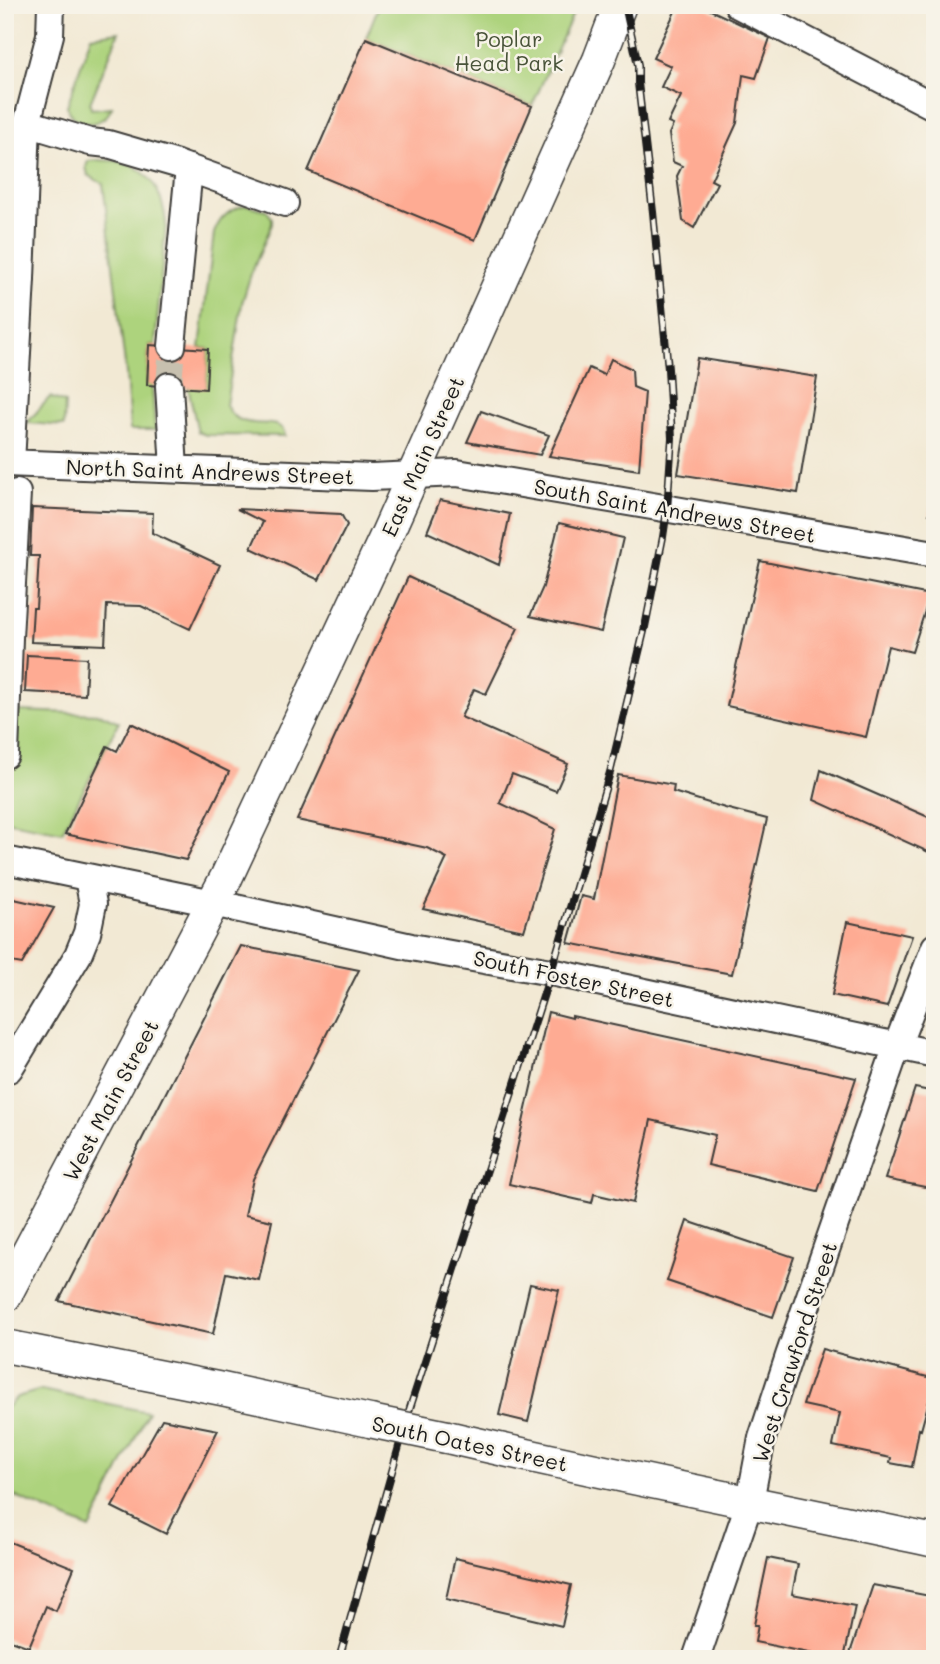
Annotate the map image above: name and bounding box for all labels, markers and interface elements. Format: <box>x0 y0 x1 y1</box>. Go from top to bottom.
park label: Poplar Head Park <box>455 25 563 76</box>
street label: East Main Street <box>375 372 469 540</box>
street label: North Saint Andrews Street <box>65 452 355 490</box>
street label: South Saint Andrews Street <box>532 472 818 548</box>
street label: South Foster Street <box>471 944 677 1012</box>
street label: West Main Street <box>56 1015 164 1185</box>
street label: West Crawford Street <box>746 1238 842 1466</box>
street label: South Oates Street <box>370 1409 570 1477</box>

